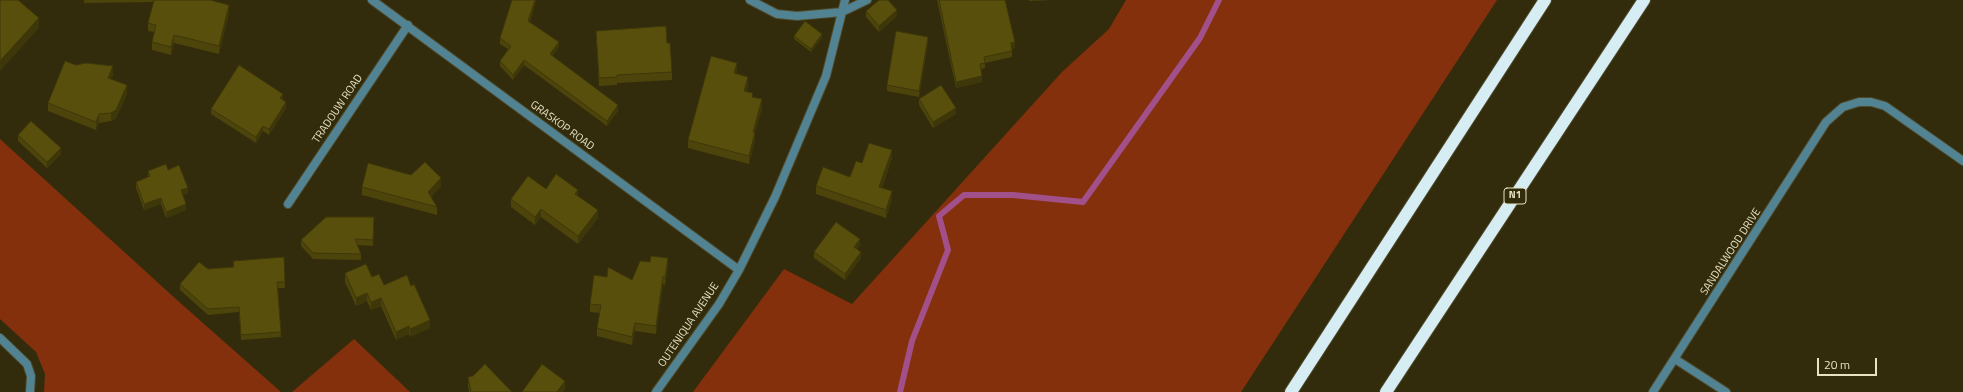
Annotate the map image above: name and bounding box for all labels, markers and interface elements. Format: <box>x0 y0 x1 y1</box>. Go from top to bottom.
street label: TRADOUW ROAD <box>310 72 366 146</box>
street label: GRASKOP ROAD <box>527 98 597 154</box>
road number: N1 <box>1504 188 1526 204</box>
street label: SANDALWOOD DRIVE <box>1698 206 1764 298</box>
street label: OUTENIQUA AVENUE <box>656 280 722 370</box>
scale bar <box>1819 350 1879 376</box>
text: 20 m <box>1824 355 1850 374</box>

